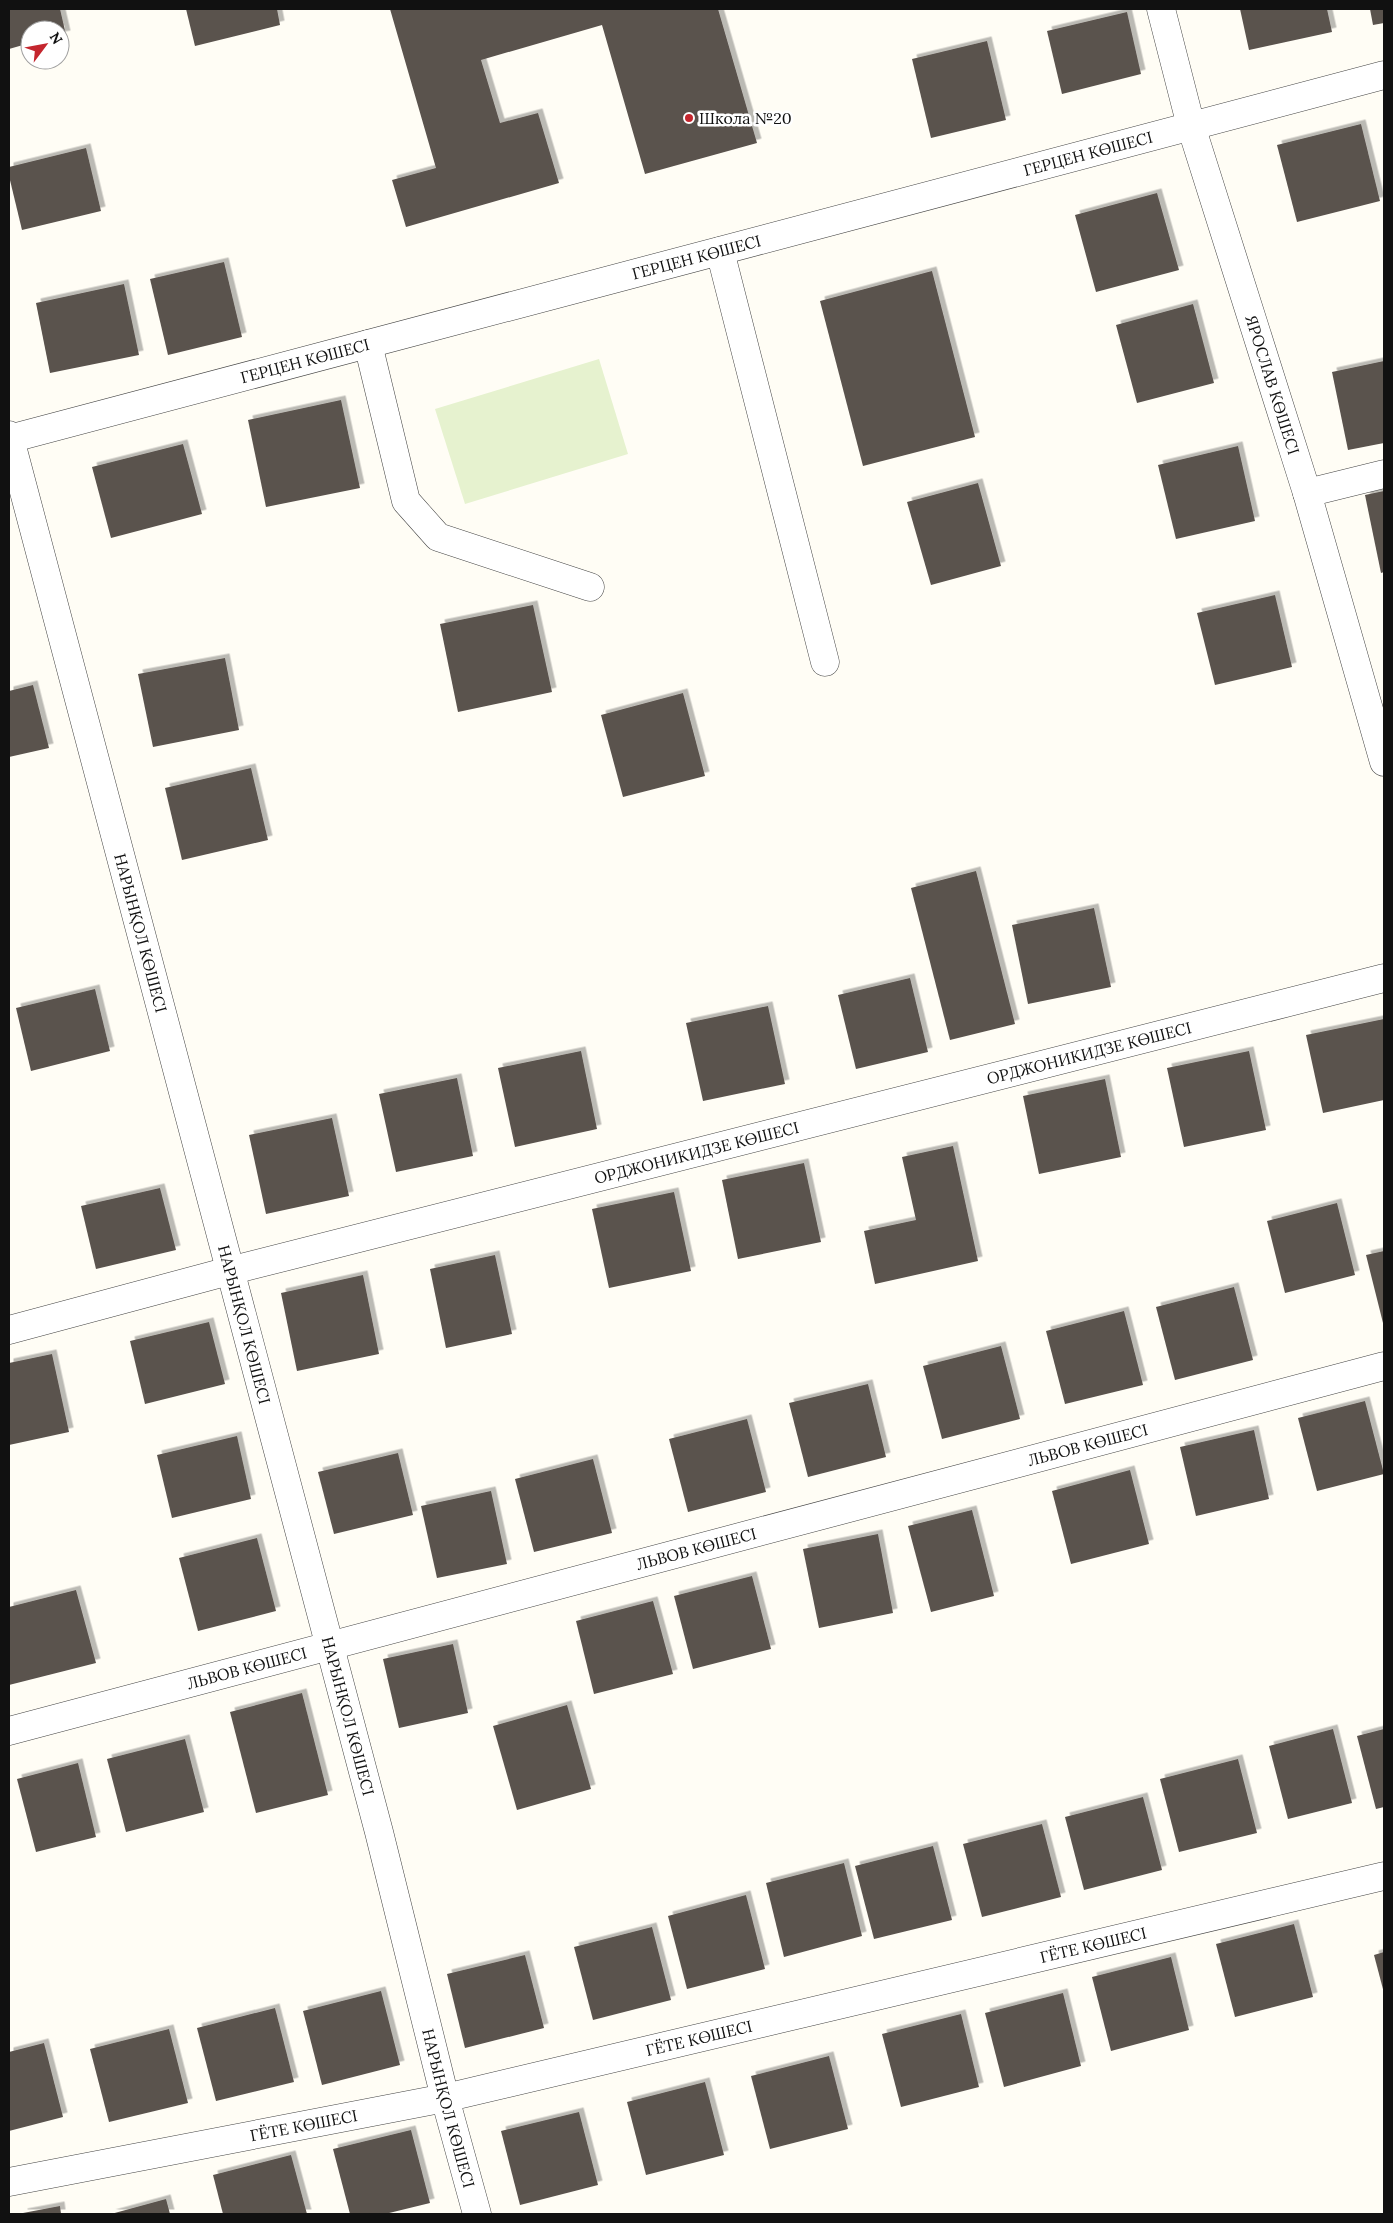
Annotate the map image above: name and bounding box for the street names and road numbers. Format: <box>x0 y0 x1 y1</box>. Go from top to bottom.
street label: ГЕРЦЕН КӨШЕСІ <box>1021 127 1155 180</box>
street label: ГЕРЦЕН КӨШЕСІ <box>630 230 763 284</box>
street label: ЯРОСЛАВ КӨШЕСІ <box>1241 312 1304 457</box>
street label: ГЕРЦЕН КӨШЕСІ <box>238 334 372 387</box>
street label: НАРЫНҚОЛ КӨШЕСІ <box>110 851 172 1015</box>
street label: ОРДЖОНИКИДЗЕ КӨШЕСІ <box>985 1017 1193 1088</box>
street label: ОРДЖОНИКИДЗЕ КӨШЕСІ <box>592 1117 801 1188</box>
street label: НАРЫНҚОЛ КӨШЕСІ <box>214 1243 275 1406</box>
street label: ЛЬВОВ КӨШЕСІ <box>1025 1419 1150 1470</box>
street label: ЛЬВОВ КӨШЕСІ <box>634 1523 758 1574</box>
street label: НАРЫНҚОЛ КӨШЕСІ <box>318 1634 379 1798</box>
street label: ЛЬВОВ КӨШЕСІ <box>185 1642 309 1693</box>
street label: ГЁТЕ КӨШЕСІ <box>1038 1923 1148 1967</box>
street label: ГЁТЕ КӨШЕСІ <box>644 2016 754 2060</box>
street label: НАРЫНҚОЛ КӨШЕСІ <box>418 2027 479 2190</box>
street label: ГЁТЕ КӨШЕСІ <box>248 2105 359 2145</box>

